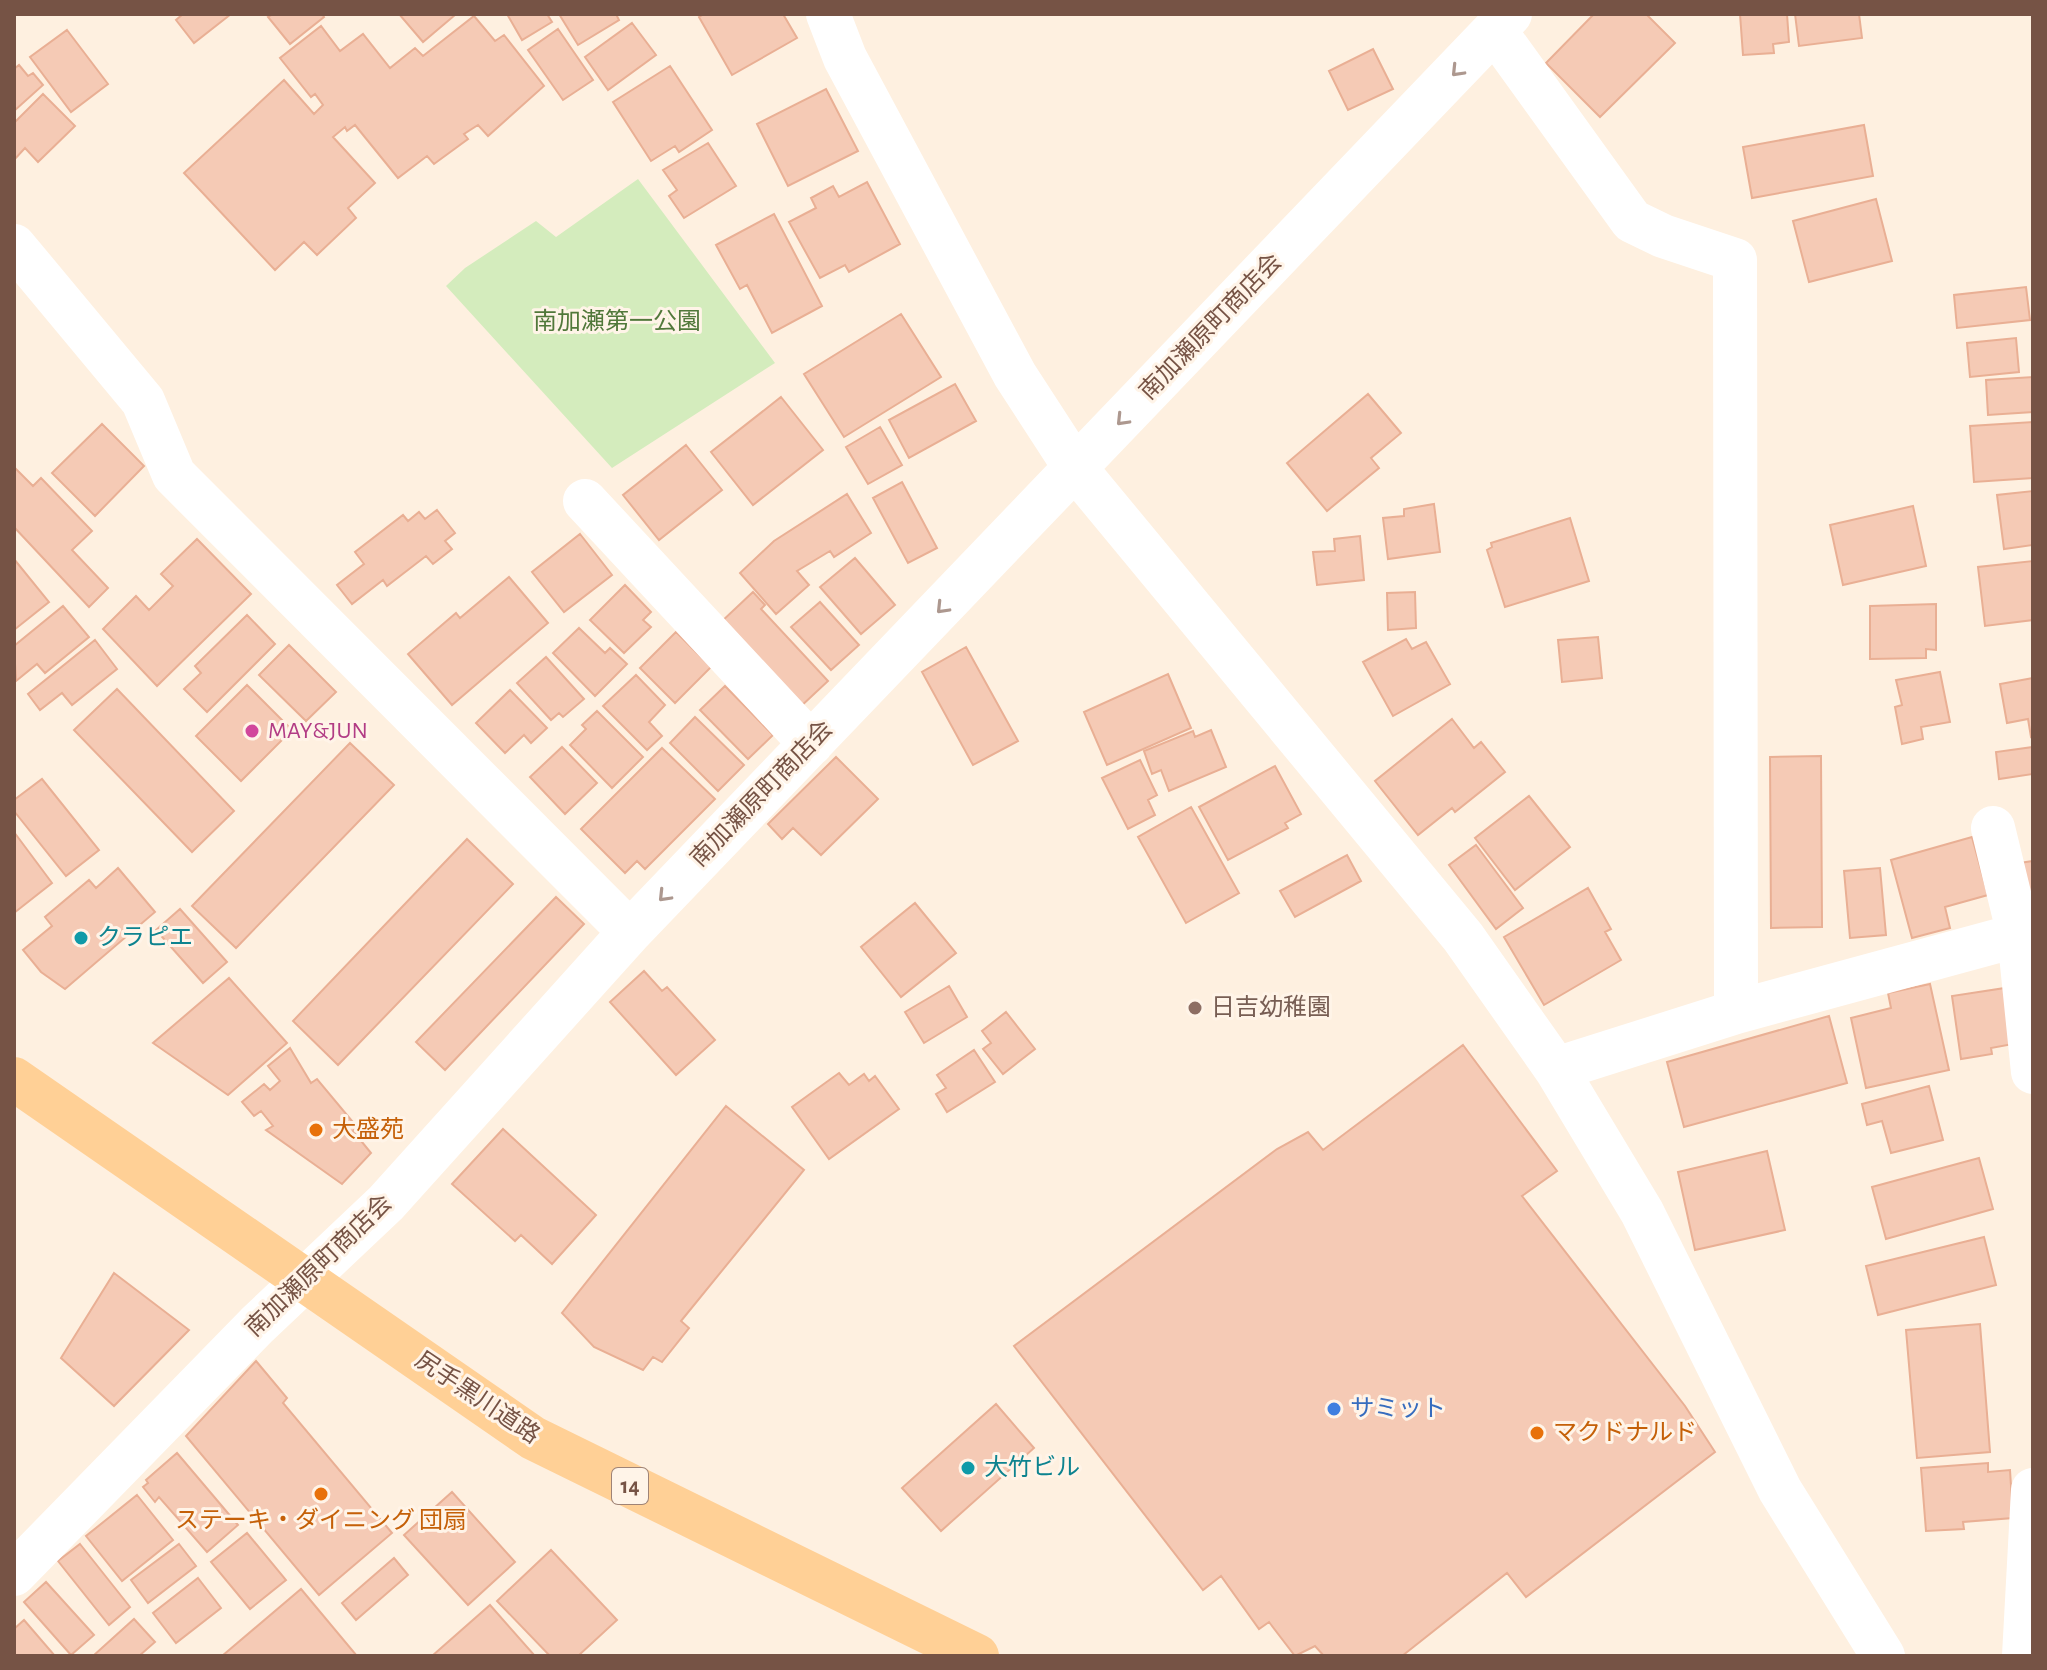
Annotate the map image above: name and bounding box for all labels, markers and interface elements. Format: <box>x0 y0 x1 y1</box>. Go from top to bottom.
one-way arrow <box>1452 61 1466 76</box>
street label: 南加瀬原町商店会 <box>1134 248 1286 404</box>
park label: 南加瀬第一公園 <box>533 308 701 334</box>
one-way arrow <box>1118 411 1132 426</box>
one-way arrow <box>937 599 951 613</box>
street label: 南加瀬原町商店会 <box>685 715 837 871</box>
place label: MAY&JUN <box>268 719 368 743</box>
marker: MAY&JUN <box>243 722 261 740</box>
one-way arrow <box>659 887 674 901</box>
place label: クラピエ <box>97 925 193 950</box>
marker: クラピエ <box>72 929 90 947</box>
place label: 日吉幼稚園 <box>1211 994 1331 1020</box>
marker: 日吉幼稚園 <box>1186 999 1204 1017</box>
place label: 大盛苑 <box>332 1116 404 1142</box>
marker: 大盛苑 <box>307 1121 325 1139</box>
street label: 南加瀬原町商店会 <box>240 1189 396 1341</box>
street label: 尻手黒川道路 <box>411 1346 545 1448</box>
place label: サミット <box>1350 1397 1446 1421</box>
marker: サミット <box>1325 1400 1343 1418</box>
place label: マクドナルド <box>1553 1420 1697 1445</box>
marker: マクドナルド <box>1528 1424 1546 1442</box>
place label: 大竹ビル <box>984 1455 1080 1480</box>
marker: 大竹ビル <box>959 1459 977 1477</box>
road number: 14 <box>612 1468 648 1504</box>
marker: ステーキ・ダイニング 団扇 <box>312 1485 330 1503</box>
place label: ステーキ・ダイニング 団扇 <box>175 1507 467 1533</box>

